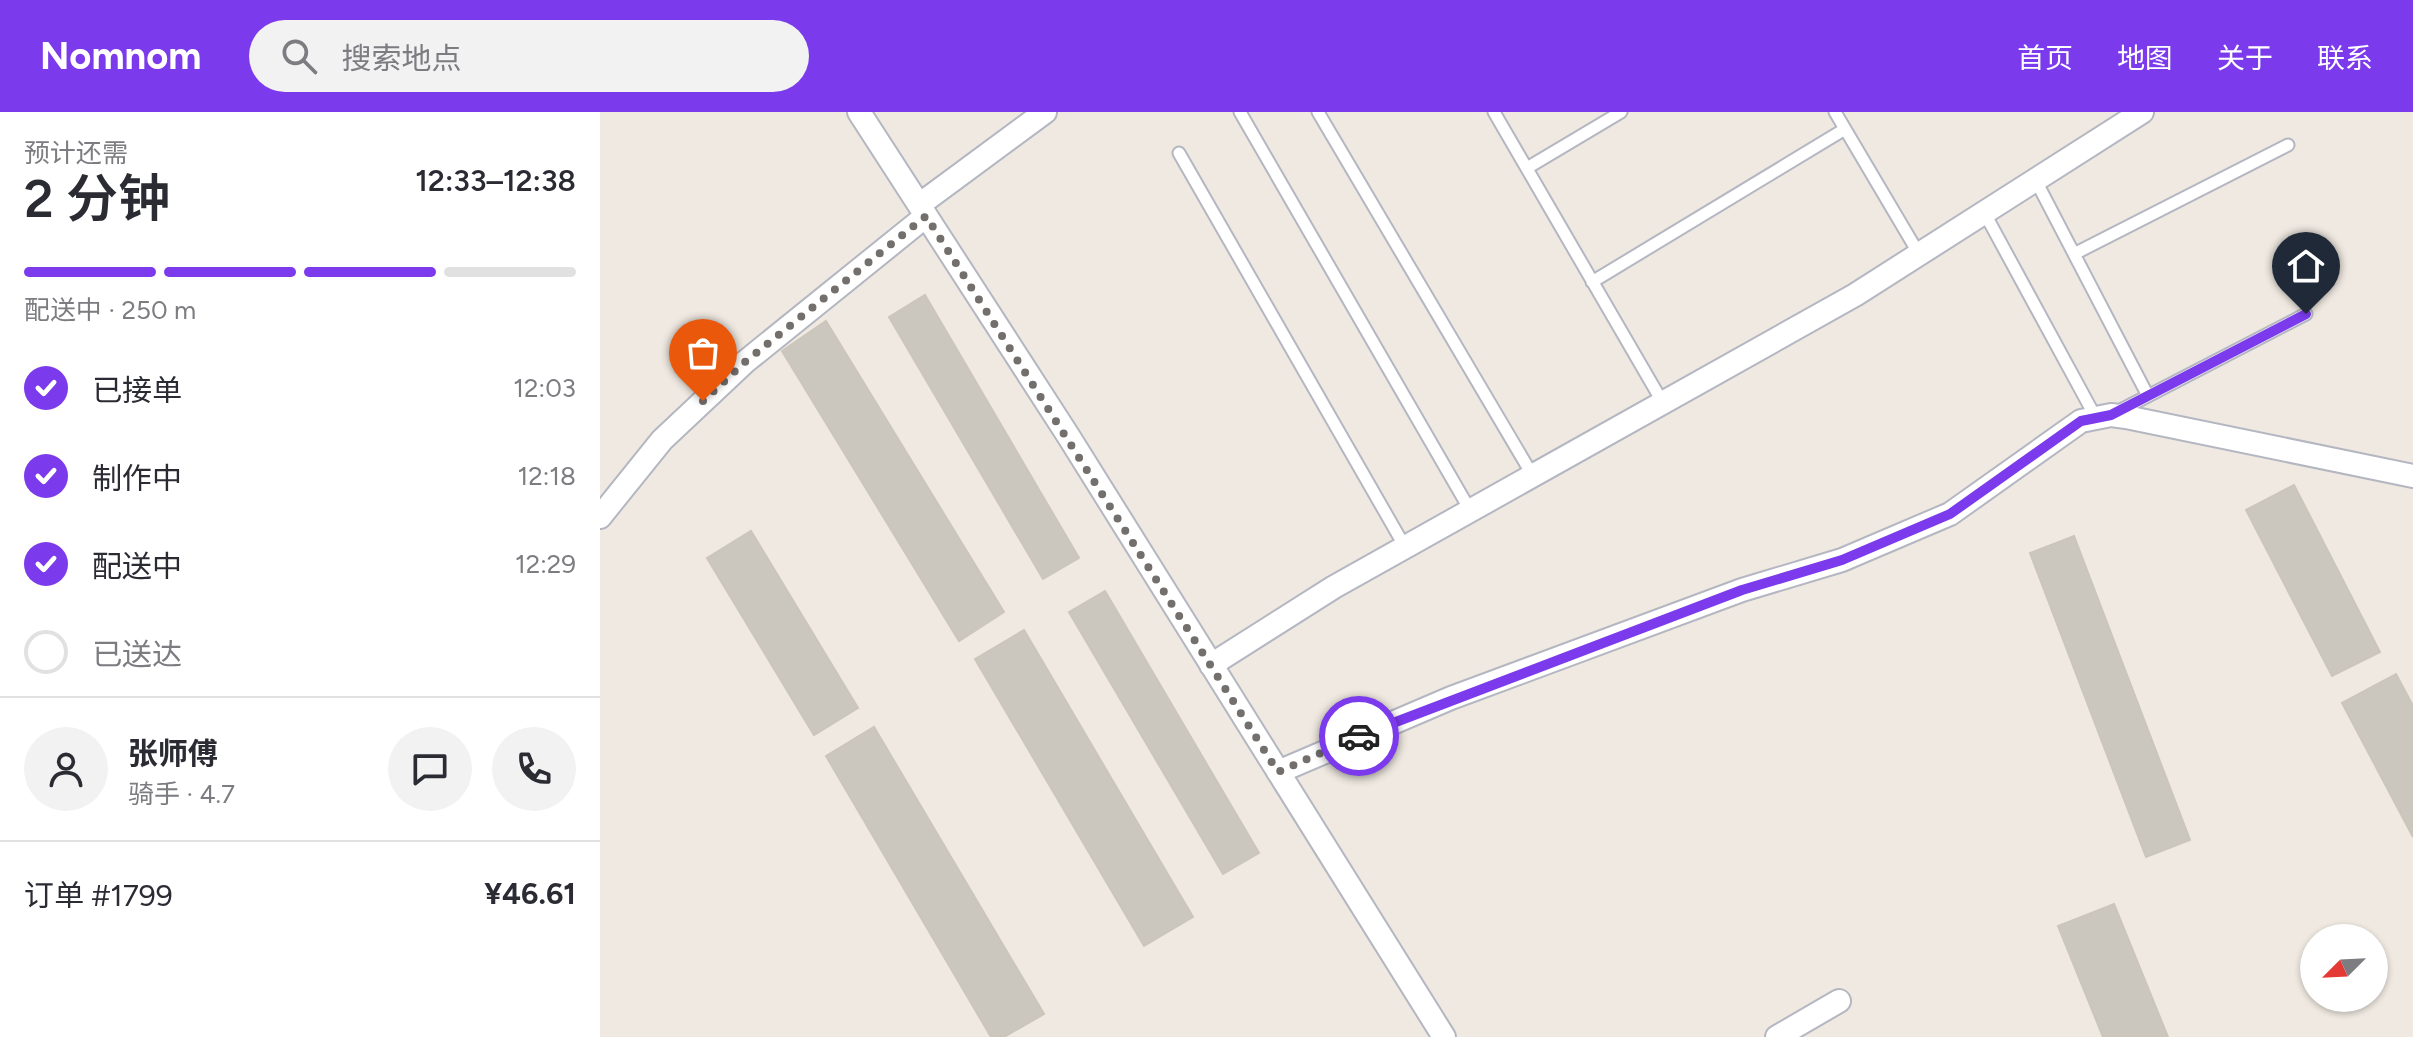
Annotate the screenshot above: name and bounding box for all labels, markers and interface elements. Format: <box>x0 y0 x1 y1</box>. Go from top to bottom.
search box <box>249 20 809 92</box>
text: Nomnom <box>40 33 201 79</box>
icon: search <box>277 34 321 78</box>
text: 搜索地点 <box>341 40 461 77</box>
text: 首页 <box>2017 41 2073 75</box>
text: 地图 <box>2117 41 2173 75</box>
text: 关于 <box>2217 41 2273 75</box>
text: 联系 <box>2317 41 2373 75</box>
text: 预计还需 <box>24 137 128 169</box>
text: 12:33–12:38 <box>415 162 576 199</box>
text: 2 分钟 <box>24 168 170 230</box>
pin <box>2272 232 2340 314</box>
icon: home <box>2284 244 2328 288</box>
text: 配送中 · 250 m <box>24 294 196 326</box>
pin <box>669 319 737 401</box>
icon: bag <box>681 331 725 375</box>
icon: check <box>24 366 68 410</box>
text: 已接单 <box>92 372 182 409</box>
text: 12:03 <box>513 372 576 404</box>
icon: check <box>24 454 68 498</box>
text: 制作中 <box>92 460 182 497</box>
text: 12:18 <box>517 460 576 492</box>
icon: check <box>24 542 68 586</box>
text: 配送中 <box>92 548 182 585</box>
text: 12:29 <box>515 548 576 580</box>
text: 已送达 <box>92 636 182 673</box>
courier <box>1319 696 1399 776</box>
icon: car <box>1337 714 1381 758</box>
button: person <box>24 727 108 811</box>
button: chat <box>388 727 472 811</box>
button: phone <box>492 727 576 811</box>
text: 张师傅 <box>128 735 218 772</box>
text: 骑手 · 4.7 <box>128 778 235 810</box>
text: ¥46.61 <box>484 875 576 912</box>
text: 订单 #1799 <box>24 877 173 914</box>
north arrow <box>2300 924 2388 1012</box>
map controls <box>2300 924 2388 1012</box>

